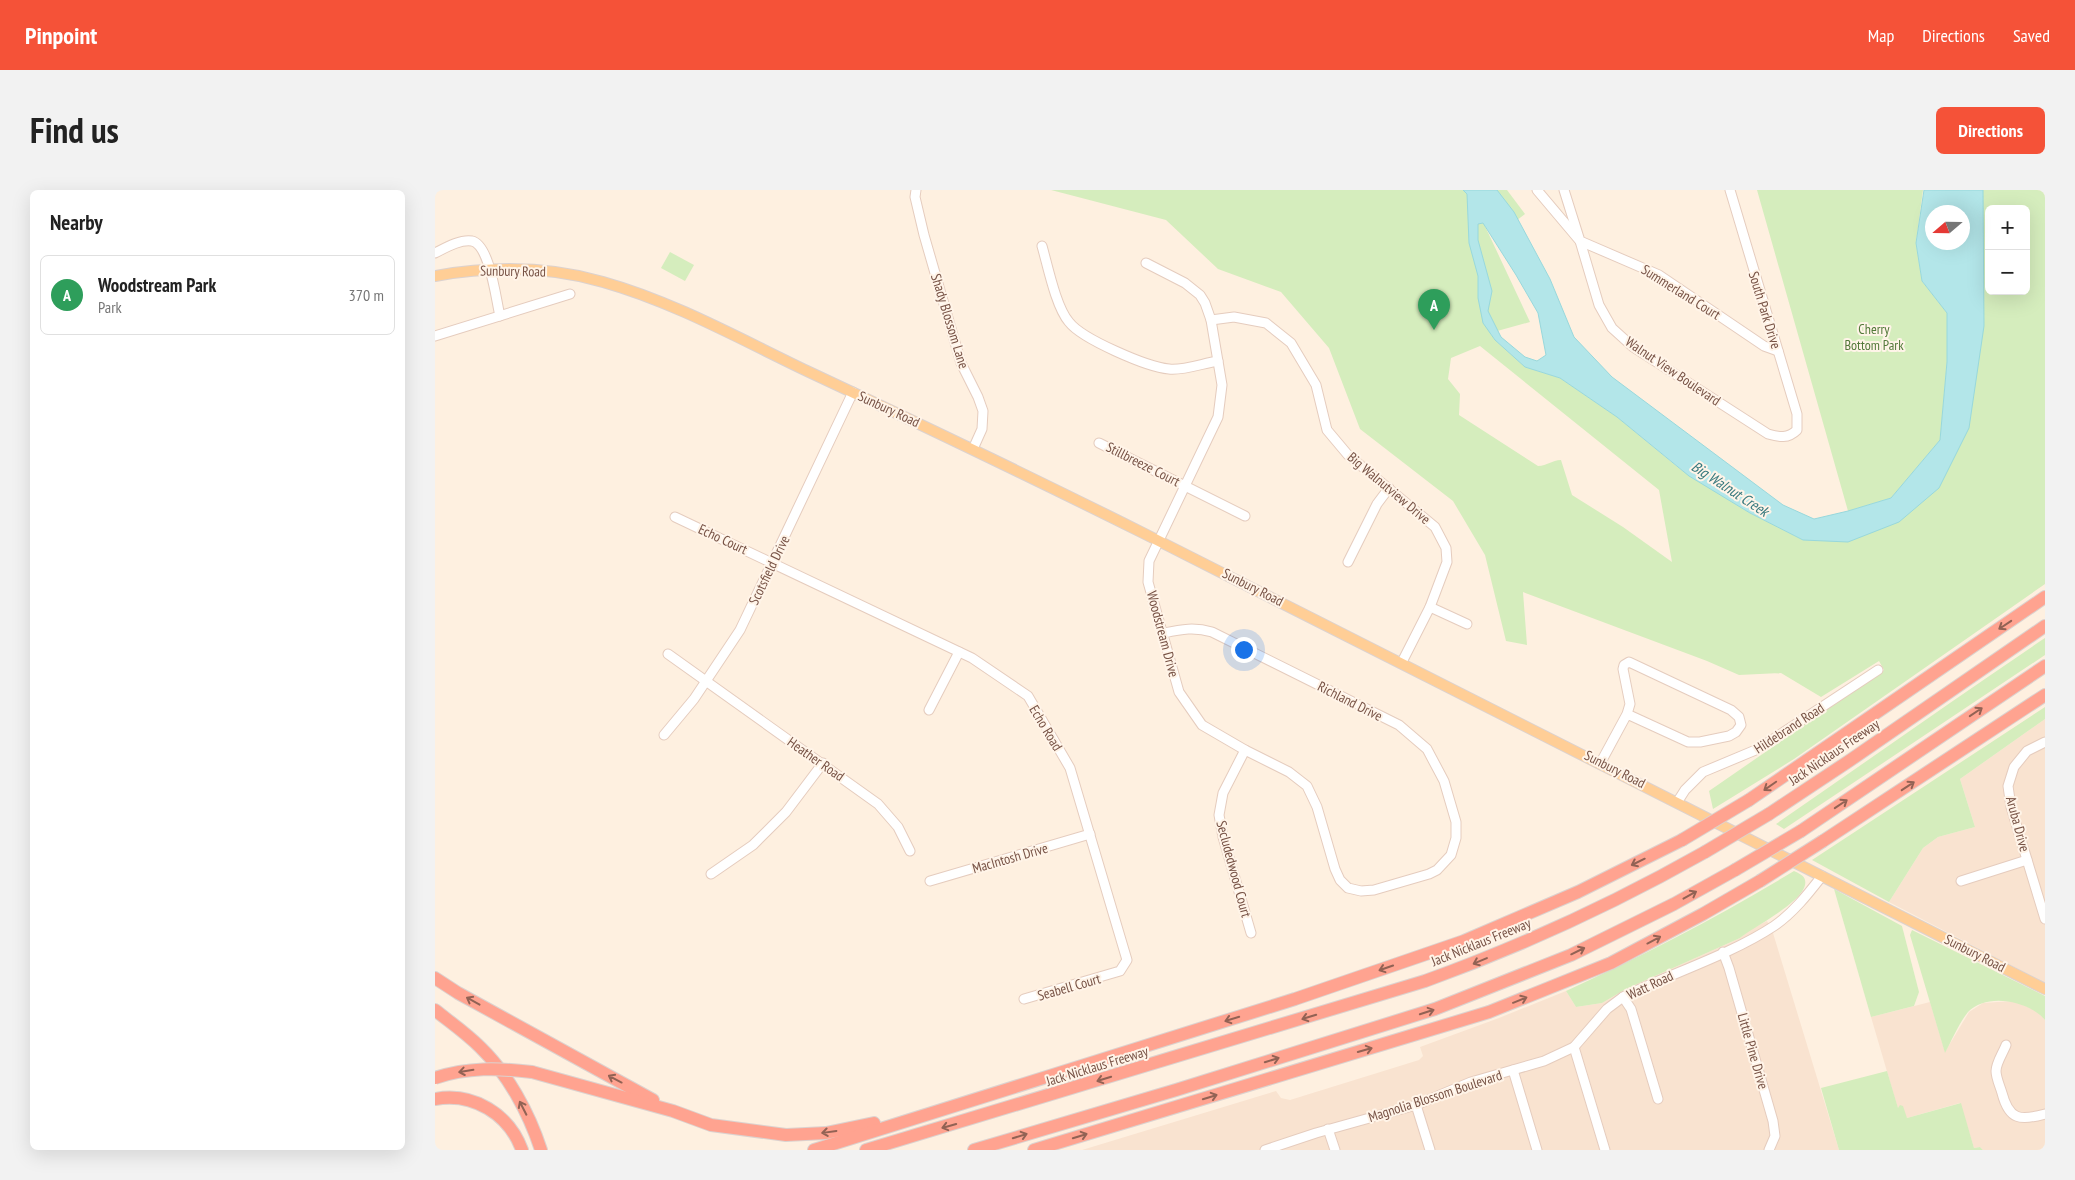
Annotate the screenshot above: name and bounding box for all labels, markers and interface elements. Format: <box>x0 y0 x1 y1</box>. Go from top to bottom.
text: Pinpoint <box>25 20 97 51</box>
text: Map <box>1868 24 1894 47</box>
text: Directions <box>1922 24 1985 47</box>
text: Saved <box>2013 24 2050 47</box>
text: Find us <box>30 107 119 153</box>
button: Directions <box>1936 107 2045 154</box>
north arrow <box>1925 205 1970 250</box>
map controls <box>1985 205 2030 295</box>
button: + <box>1985 205 2030 250</box>
text: Nearby <box>50 209 103 236</box>
button: − <box>1985 250 2030 295</box>
street label: Summerland Court <box>1638 260 1724 324</box>
street label: Sunbury Road <box>480 261 546 281</box>
street label: South Park Drive <box>1745 269 1785 351</box>
street label: Shady Blossom Lane <box>927 271 973 371</box>
text: Woodstream Park <box>98 273 216 297</box>
text: A <box>63 285 71 305</box>
text: 370 m <box>349 285 384 305</box>
pin: A <box>1418 289 1450 330</box>
text: Park <box>98 297 122 317</box>
park label: Cherry Bottom Park <box>1844 320 1904 354</box>
street label: Walnut View Boulevard <box>1622 332 1724 410</box>
street label: Sunbury Road <box>855 387 923 431</box>
street label: Stillbreeze Court <box>1103 438 1183 490</box>
street label: Big Walnutview Drive <box>1344 448 1434 528</box>
water label: Big Walnut Creek <box>1688 457 1774 522</box>
street label: Echo Court <box>695 520 751 558</box>
street label: Scotsfield Drive <box>744 532 794 608</box>
street label: Sunbury Road <box>1220 564 1286 610</box>
street label: Woodstream Drive <box>1143 589 1183 679</box>
one-way arrow <box>1998 620 2012 630</box>
your location <box>1231 637 1257 663</box>
street label: Richland Drive <box>1315 677 1386 725</box>
street label: Hildebrand Road <box>1750 699 1828 757</box>
street label: Echo Road <box>1025 702 1067 754</box>
one-way arrow <box>1968 707 1982 717</box>
street label: Jack Nicklaus Freeway <box>1784 715 1883 790</box>
street label: Heather Road <box>784 733 848 785</box>
street label: Sunbury Road <box>1582 746 1648 792</box>
one-way arrow <box>1901 780 1915 790</box>
one-way arrow <box>1763 781 1777 791</box>
street label: Aruba Drive <box>2002 794 2034 854</box>
one-way arrow <box>1834 799 1848 809</box>
street label: Secludedwood Court <box>1212 819 1256 919</box>
street label: MacIntosh Drive <box>970 839 1050 877</box>
one-way arrow <box>1631 858 1646 867</box>
one-way arrow <box>1683 890 1698 900</box>
street label: Jack Nicklaus Freeway <box>1428 914 1534 971</box>
street label: Sunbury Road <box>1942 930 2008 976</box>
one-way arrow <box>1647 935 1662 945</box>
one-way arrow <box>1570 946 1585 955</box>
one-way arrow <box>1473 956 1488 966</box>
one-way arrow <box>1379 964 1394 973</box>
street label: Watt Road <box>1624 966 1676 1004</box>
street label: Seabell Court <box>1035 969 1103 1005</box>
one-way arrow <box>1512 994 1527 1004</box>
one-way arrow <box>465 996 480 1006</box>
one-way arrow <box>1419 1006 1435 1016</box>
street label: Little Pine Drive <box>1734 1011 1772 1091</box>
one-way arrow <box>1301 1013 1317 1023</box>
one-way arrow <box>1224 1015 1240 1025</box>
street label: Jack Nicklaus Freeway <box>1043 1042 1151 1090</box>
one-way arrow <box>1357 1045 1373 1055</box>
one-way arrow <box>1264 1055 1280 1065</box>
one-way arrow <box>459 1066 475 1076</box>
street label: Magnolia Blossom Boulevard <box>1366 1066 1504 1126</box>
one-way arrow <box>608 1074 623 1083</box>
one-way arrow <box>1097 1075 1113 1085</box>
one-way arrow <box>1201 1092 1217 1102</box>
one-way arrow <box>518 1101 527 1116</box>
one-way arrow <box>941 1121 957 1131</box>
one-way arrow <box>821 1128 837 1138</box>
one-way arrow <box>1072 1130 1088 1140</box>
one-way arrow <box>1012 1131 1028 1140</box>

